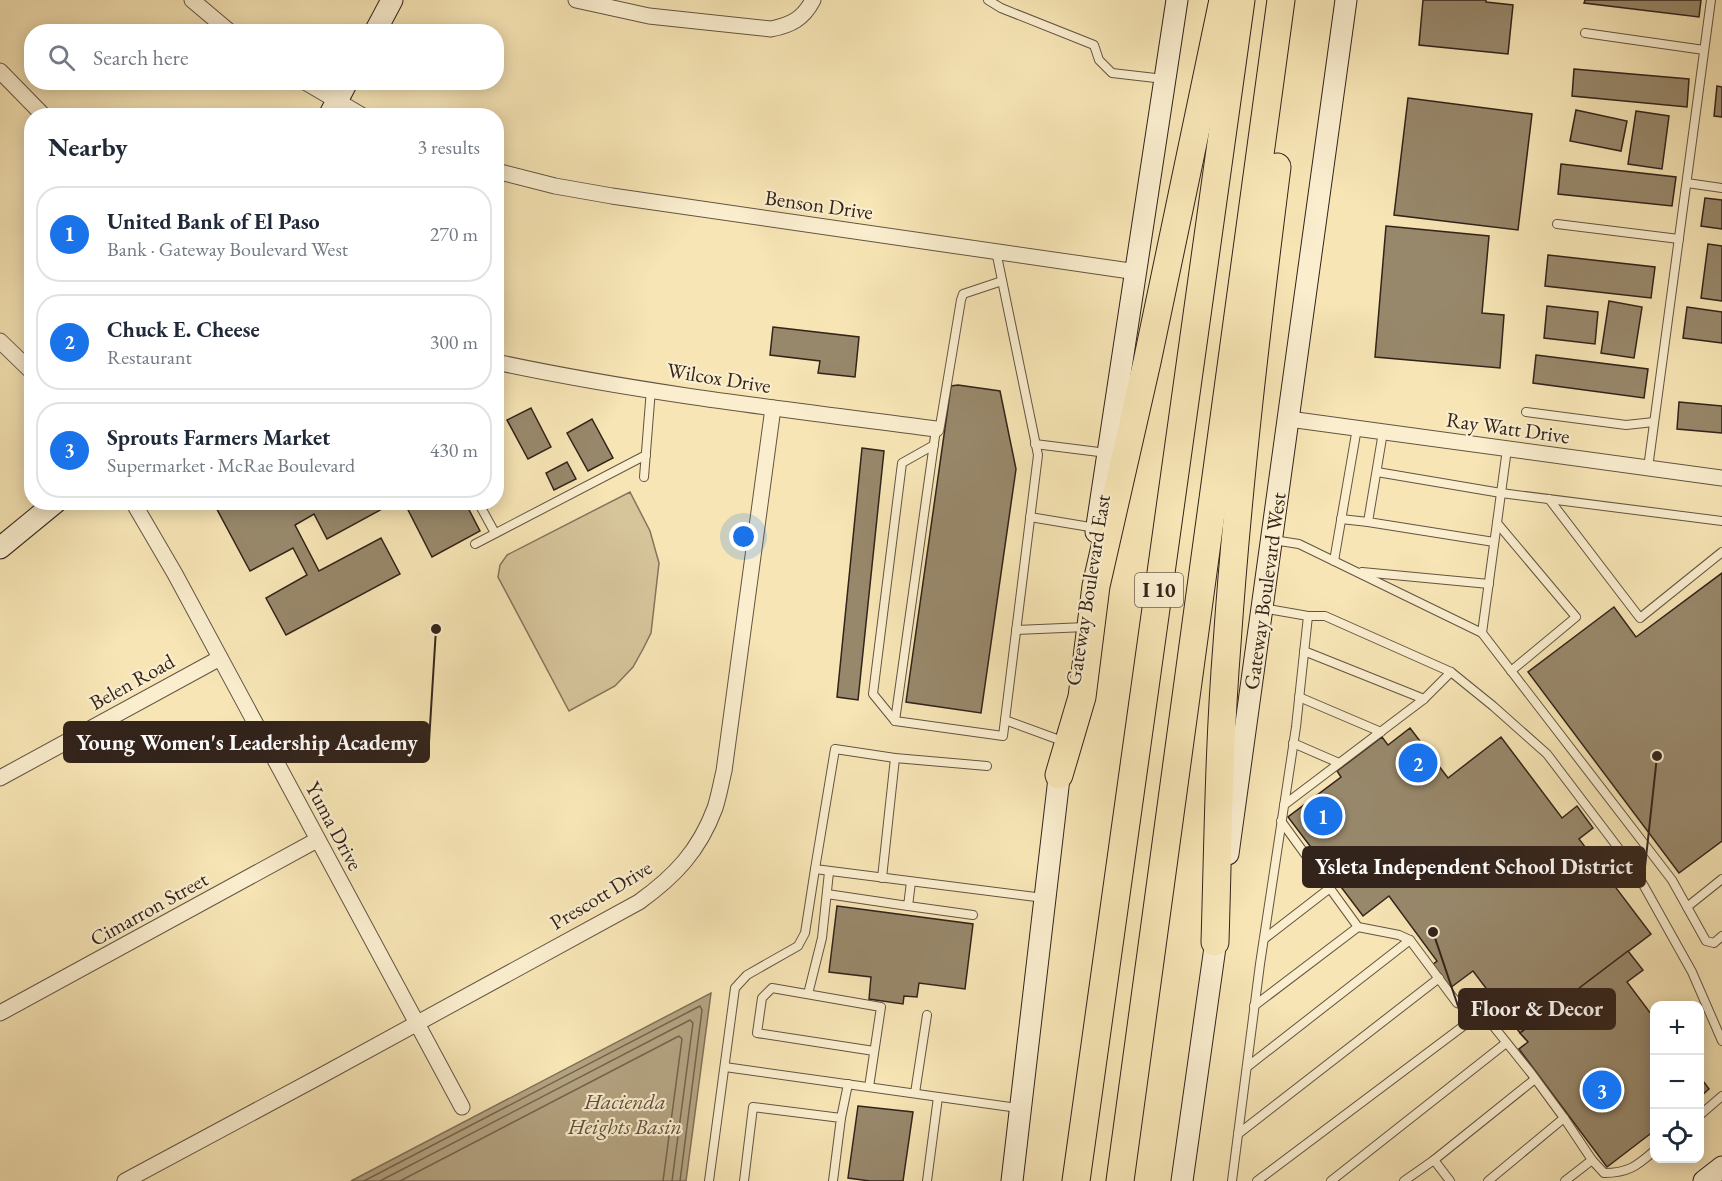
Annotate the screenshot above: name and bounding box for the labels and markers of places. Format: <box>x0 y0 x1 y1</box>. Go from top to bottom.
callout: Young Women's Leadership Academy <box>64 722 429 762</box>
pin: 2 <box>1398 740 1438 786</box>
pin: 1 <box>1304 794 1342 838</box>
callout: Ysleta Independent School District <box>1303 847 1645 887</box>
callout: Floor & Decor <box>1459 989 1615 1029</box>
pin: 3 <box>1582 1068 1622 1112</box>

